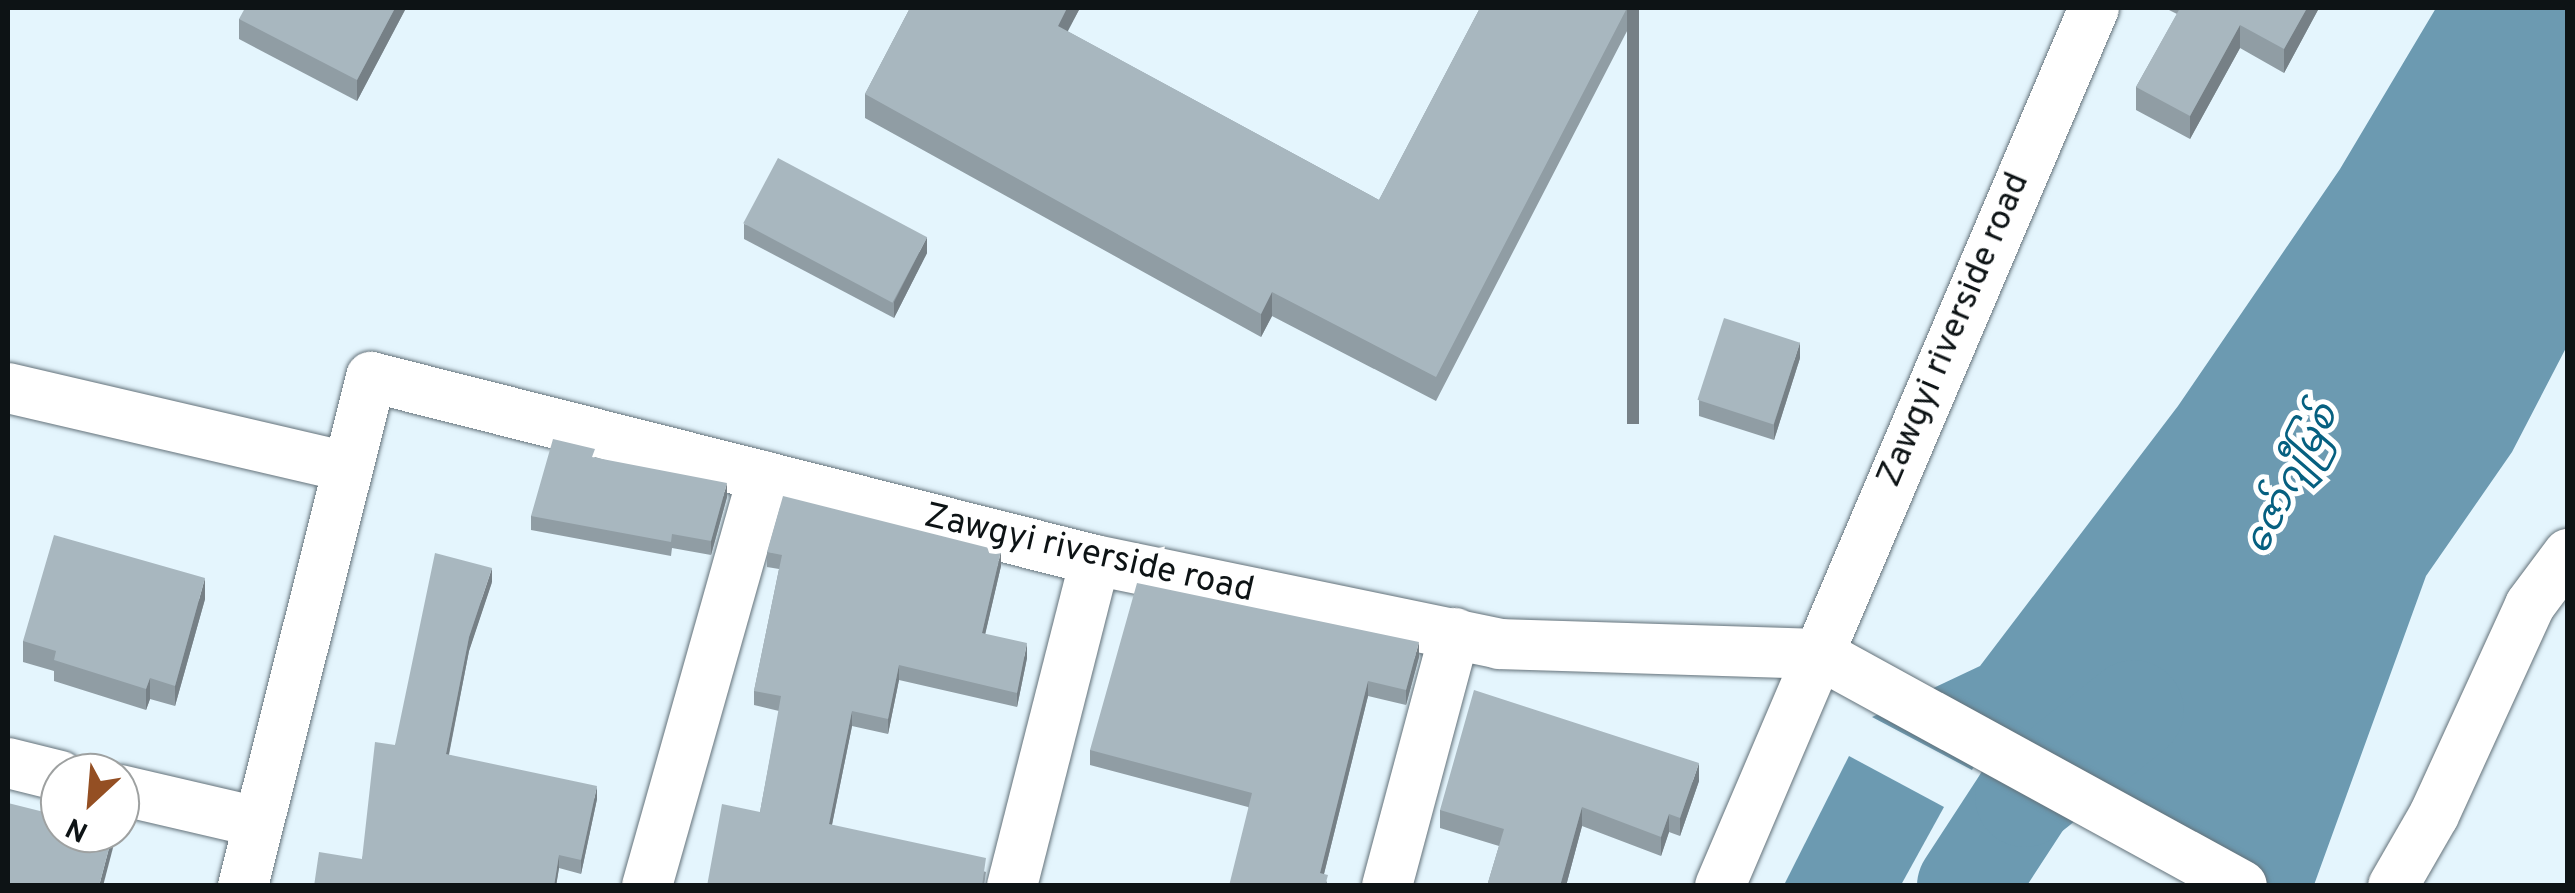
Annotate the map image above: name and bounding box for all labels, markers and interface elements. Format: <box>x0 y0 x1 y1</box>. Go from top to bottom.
street label: Zawgyi riverside road <box>1869 167 2039 493</box>
water label: ဇော်ဂျီမြစ် <box>2236 398 2350 562</box>
street label: Zawgyi riverside road <box>920 496 1258 612</box>
north arrow <box>40 753 140 853</box>
text: N <box>61 808 95 849</box>

